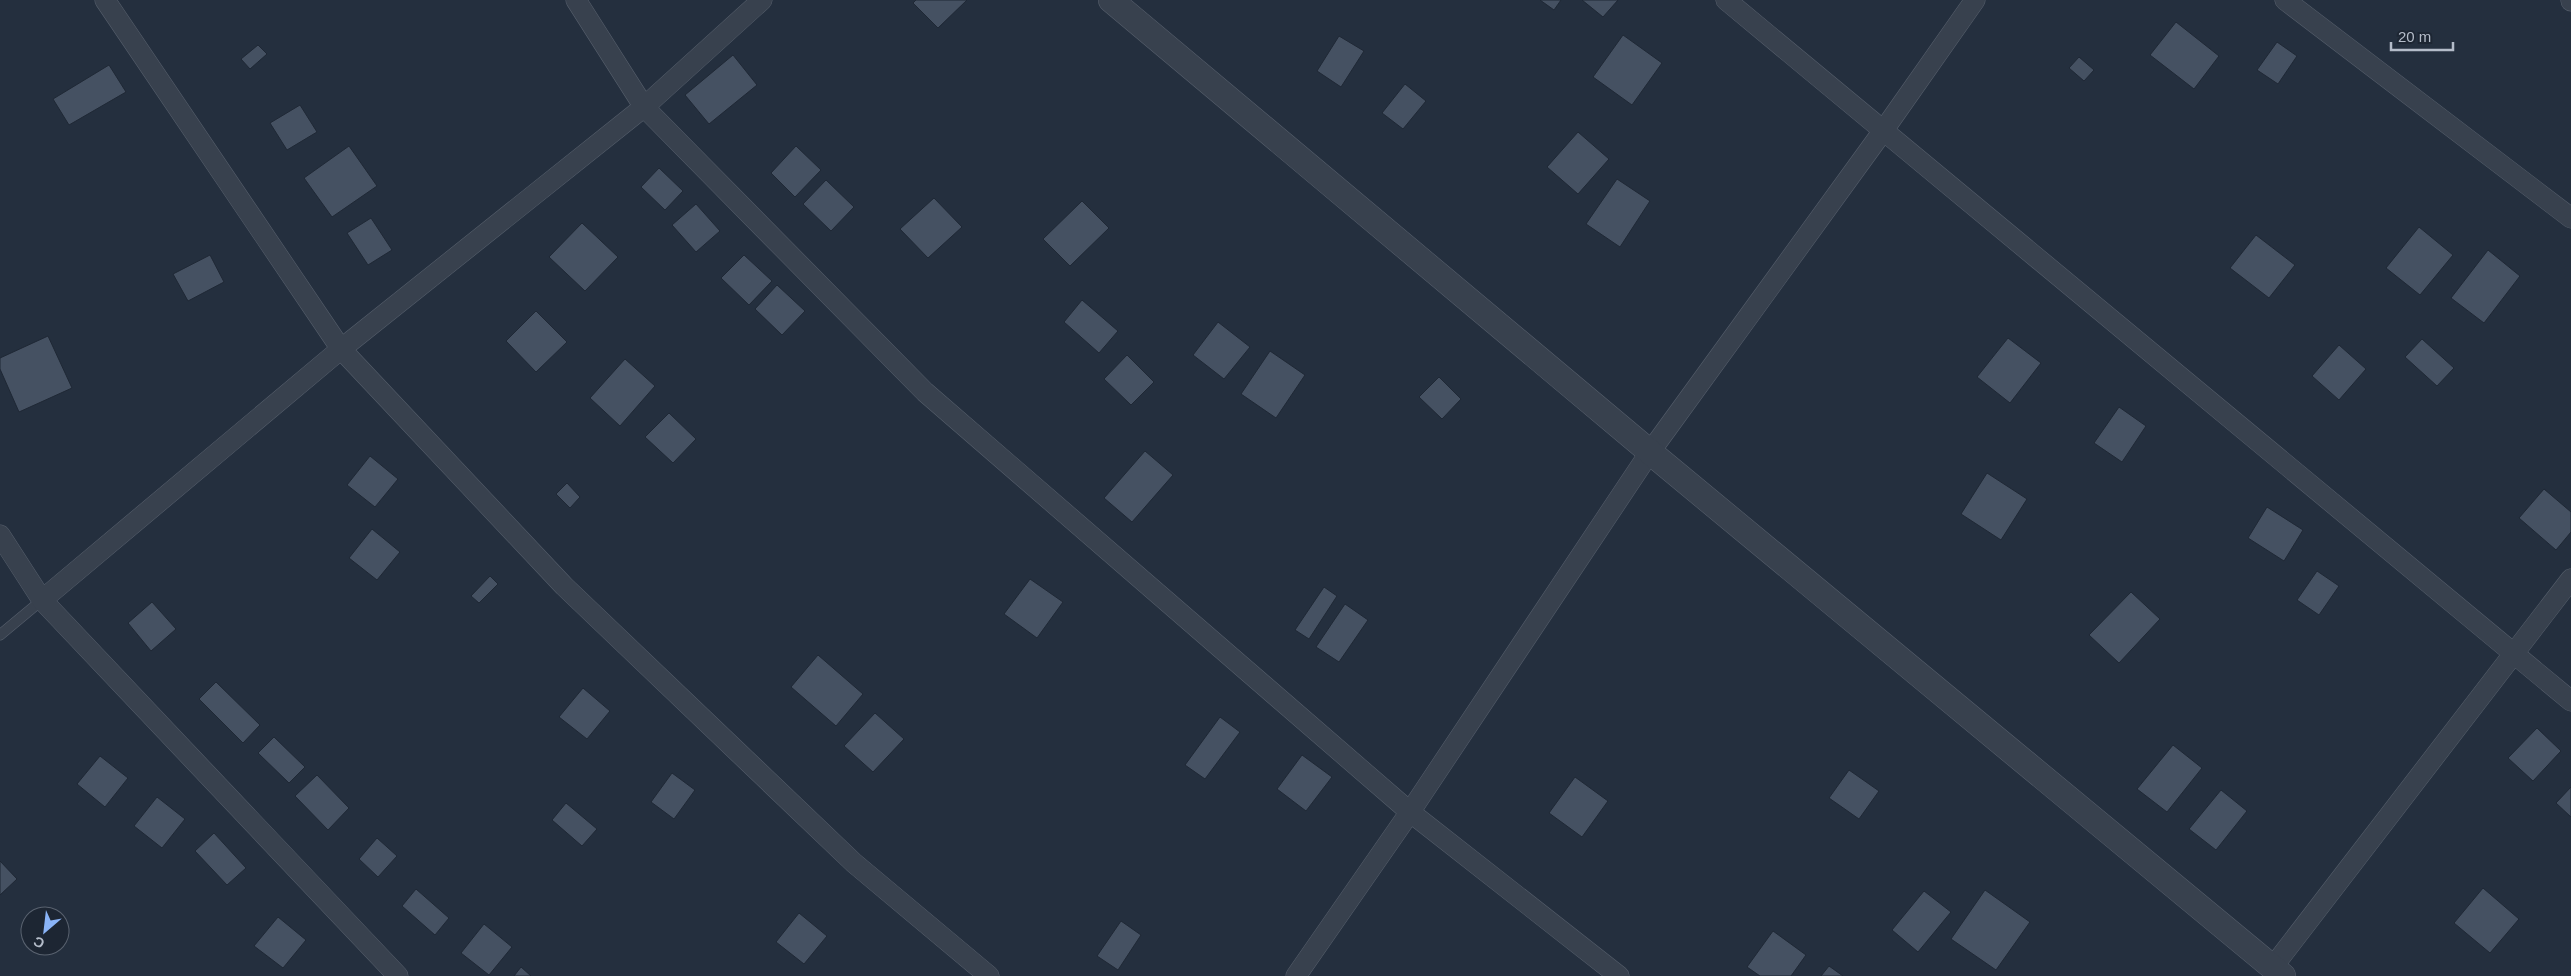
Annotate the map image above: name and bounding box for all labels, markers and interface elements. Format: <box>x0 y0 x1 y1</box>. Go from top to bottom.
scale bar <box>2391 20 2454 52</box>
text: 20 m <box>2398 28 2431 45</box>
north arrow <box>20 906 70 956</box>
text: С <box>31 933 47 952</box>

